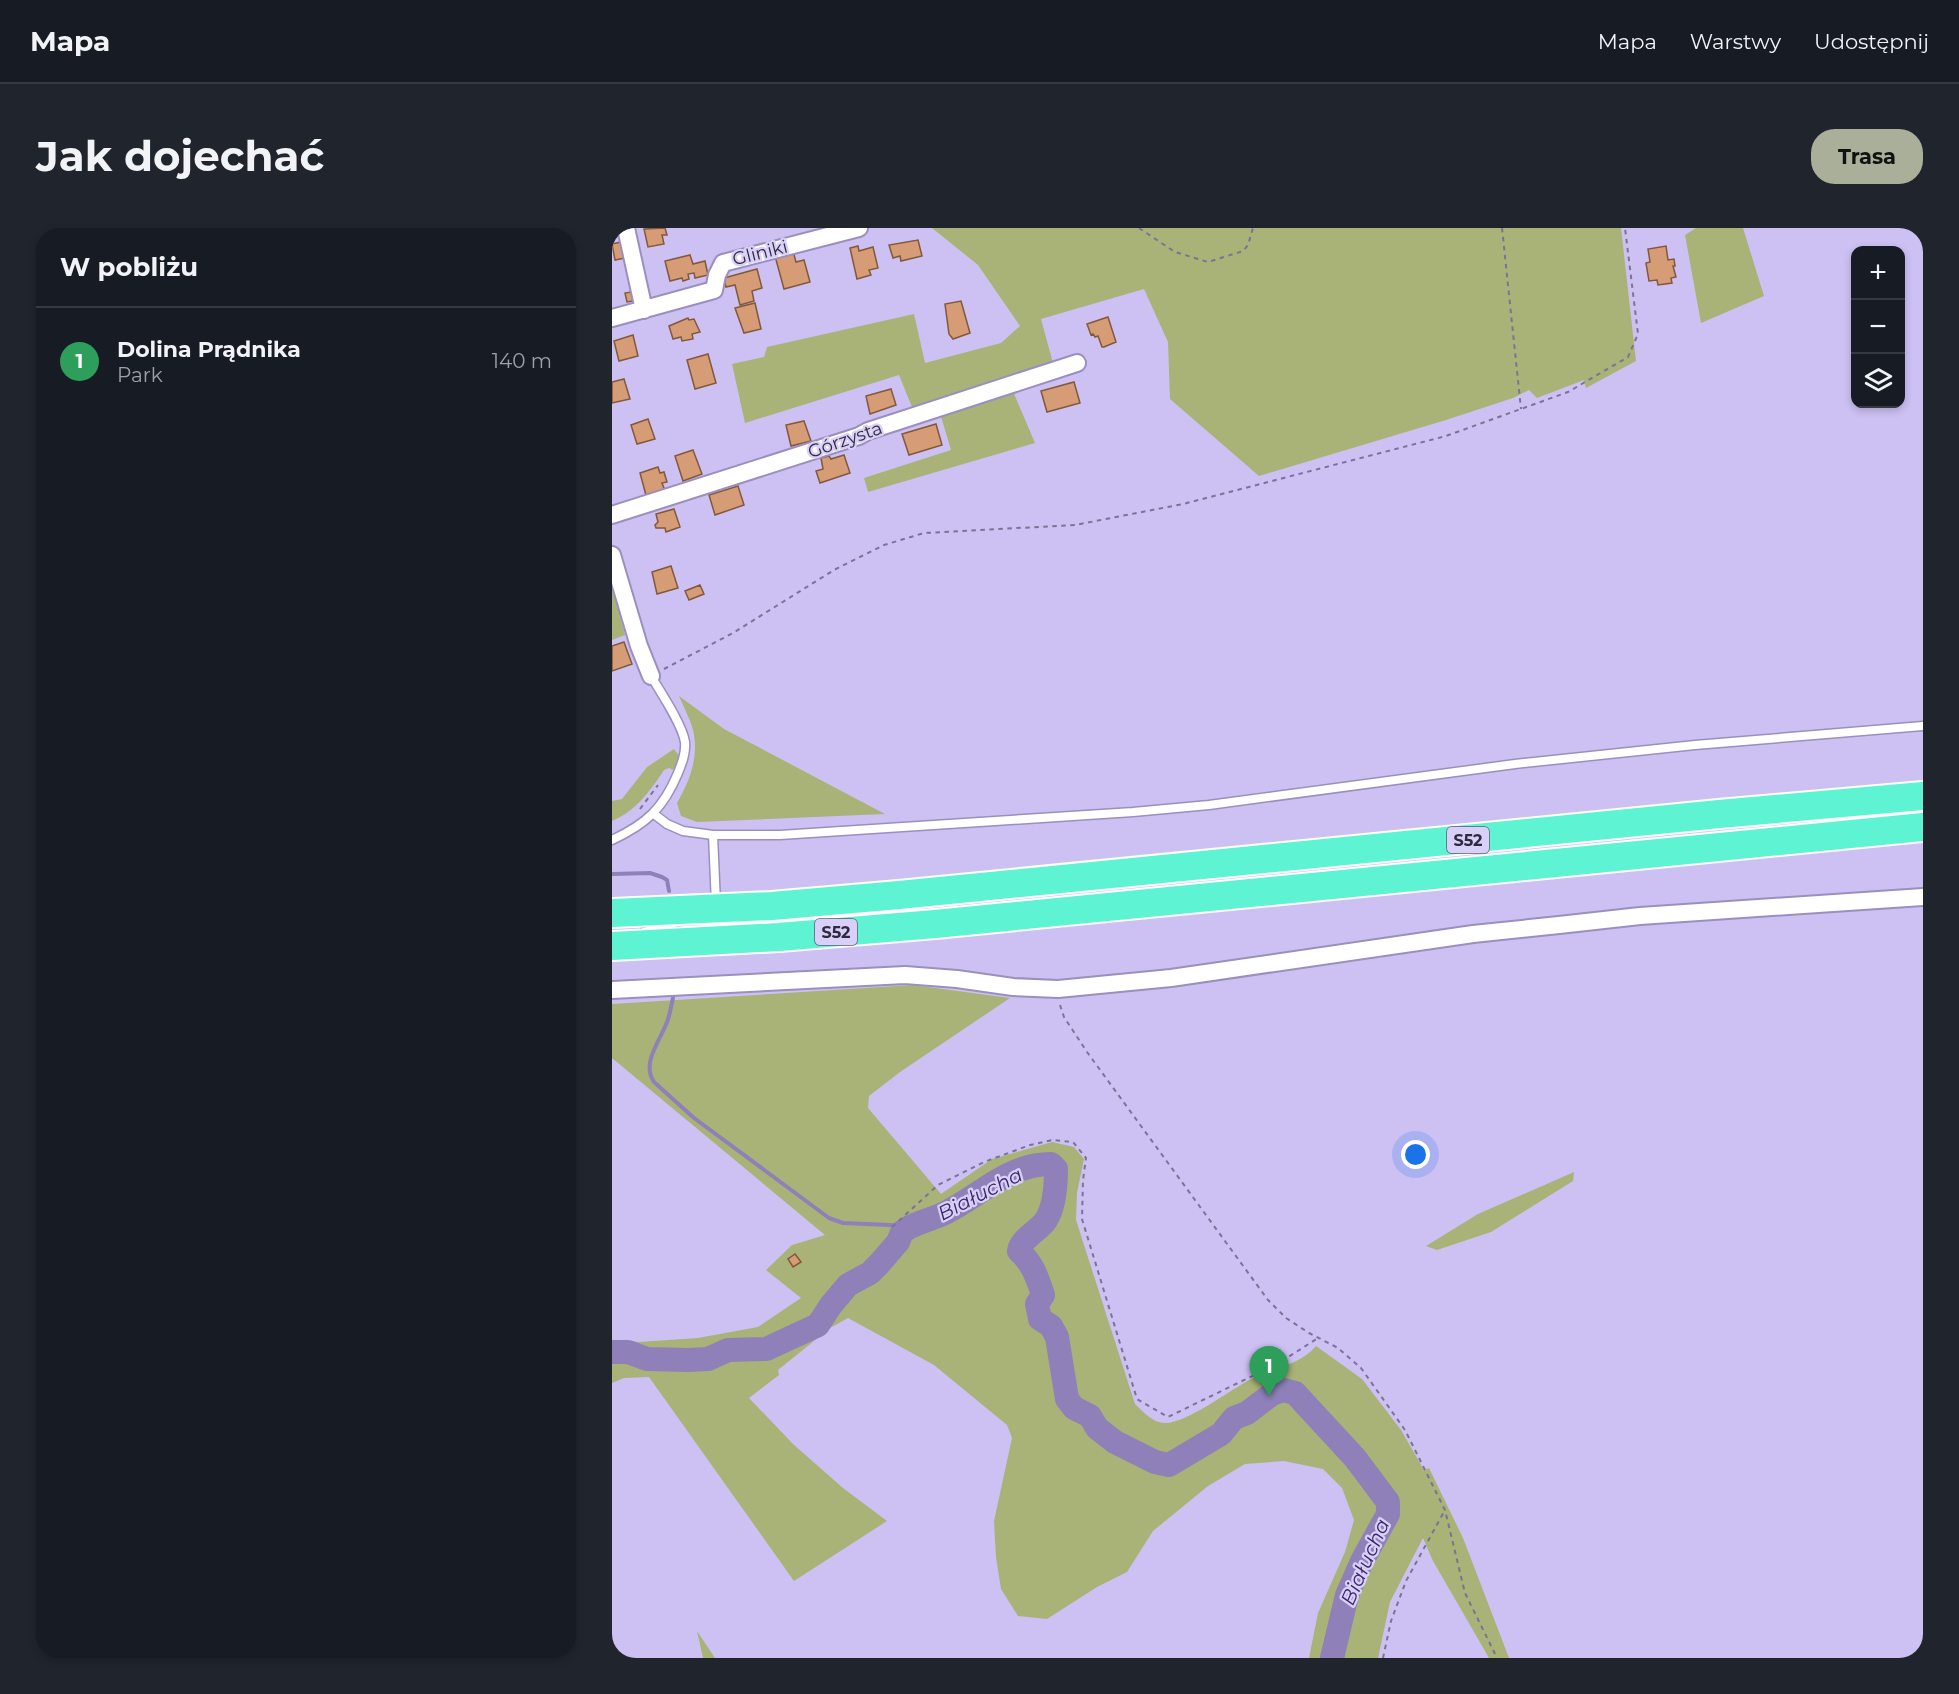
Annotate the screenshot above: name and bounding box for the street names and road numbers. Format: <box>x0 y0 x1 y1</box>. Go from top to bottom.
street label: Gliniki <box>730 236 790 270</box>
street label: Górzysta <box>805 417 885 463</box>
road number: S52 <box>1447 827 1489 853</box>
road number: S52 <box>815 919 857 945</box>

